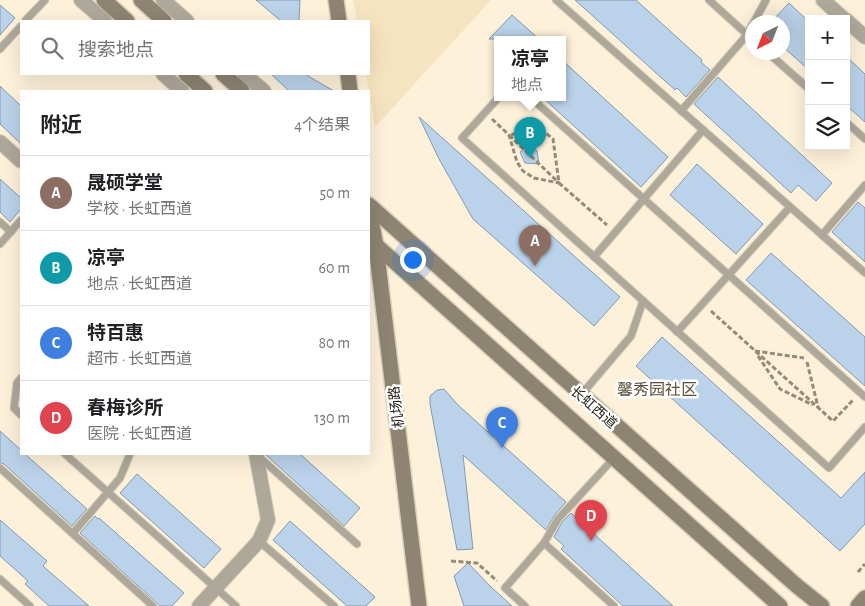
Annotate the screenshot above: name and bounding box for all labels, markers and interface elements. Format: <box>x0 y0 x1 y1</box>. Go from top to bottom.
north arrow <box>745 15 790 60</box>
map controls <box>805 15 850 150</box>
button: + <box>805 15 850 60</box>
search box <box>20 20 370 75</box>
icon: search <box>38 34 66 62</box>
popup <box>494 36 566 101</box>
text: 搜索地点 <box>78 41 154 60</box>
text: 凉亭 <box>511 50 549 69</box>
button: − <box>805 60 850 105</box>
text: 地点 <box>511 77 543 93</box>
button: layers <box>805 105 850 150</box>
text: 附近 <box>40 115 82 136</box>
text: 4个结果 <box>294 117 350 133</box>
pin: B <box>514 117 546 158</box>
text: 晟硕学堂 <box>87 174 163 193</box>
text: A <box>51 185 61 201</box>
text: 50 m <box>319 185 350 201</box>
text: 学校 · 长虹西道 <box>87 201 192 217</box>
pin: A <box>519 225 551 266</box>
your location <box>400 247 426 273</box>
text: 凉亭 <box>87 249 125 268</box>
text: B <box>51 260 61 276</box>
text: 60 m <box>319 260 350 276</box>
text: 地点 · 长虹西道 <box>87 276 192 292</box>
text: 特百惠 <box>87 324 144 343</box>
text: C <box>52 335 60 351</box>
text: 80 m <box>319 335 350 351</box>
text: 超市 · 长虹西道 <box>87 351 192 367</box>
district label: 馨秀园社区 <box>617 381 697 398</box>
street label: 长虹西道 <box>568 383 620 431</box>
street label: 机场路 <box>386 385 406 429</box>
text: 春梅诊所 <box>87 399 163 418</box>
pin: C <box>486 407 518 448</box>
text: D <box>51 410 61 426</box>
text: 130 m <box>314 410 350 426</box>
text: 医院 · 长虹西道 <box>87 426 192 442</box>
pin: D <box>575 500 607 541</box>

